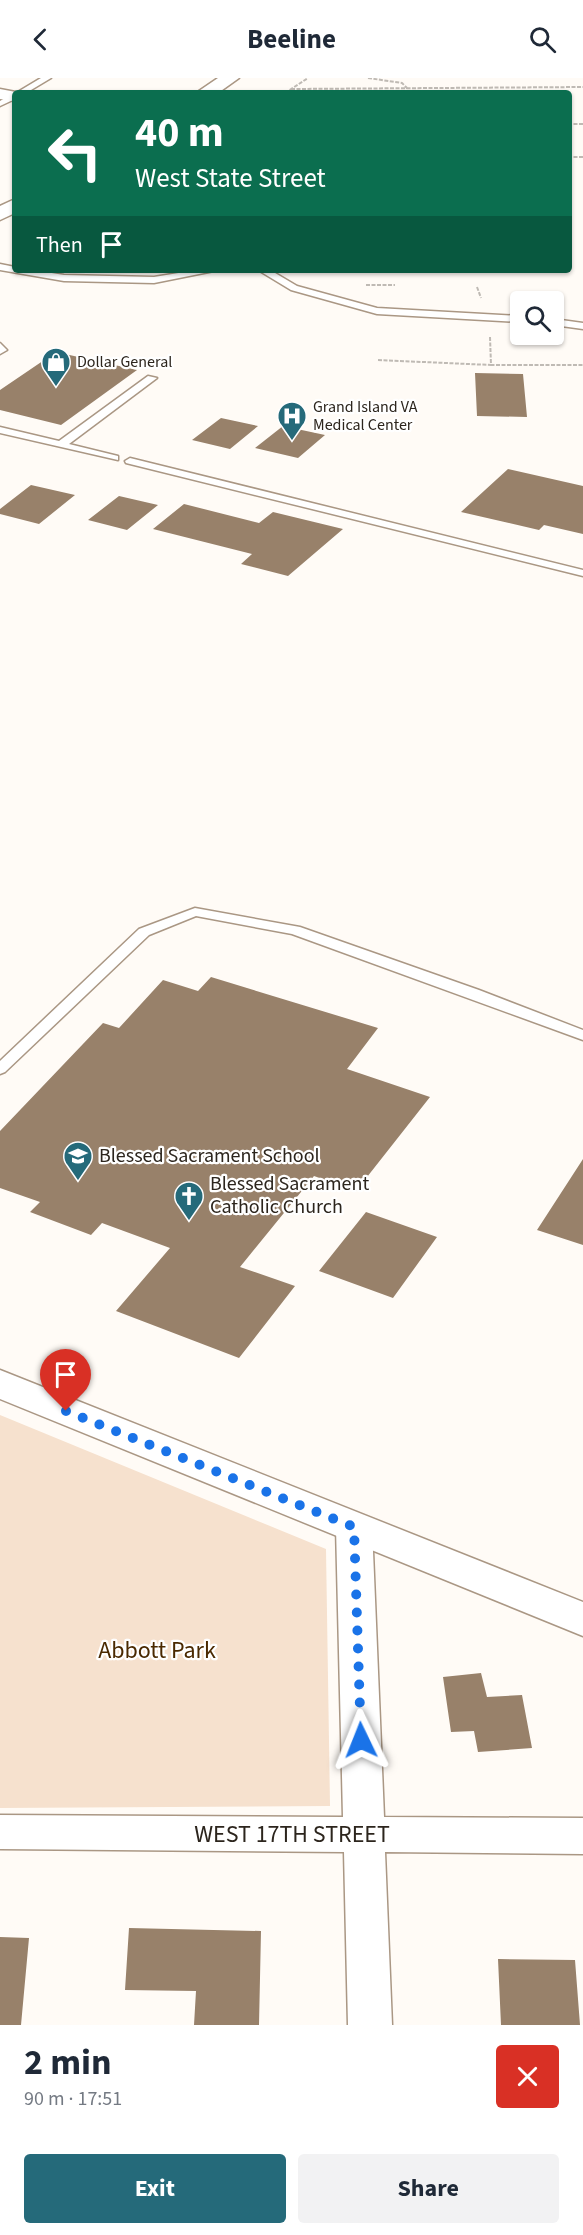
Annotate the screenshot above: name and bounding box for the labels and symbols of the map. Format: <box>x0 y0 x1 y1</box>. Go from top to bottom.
shop icon: Dollar General <box>40 346 72 388</box>
place label: Dollar General <box>77 351 172 373</box>
place label: Grand Island VA Medical Center <box>313 396 418 436</box>
hospital icon: Grand Island VA Medical Center <box>276 400 308 442</box>
school or university icon: Blessed Sacrament School <box>62 1140 94 1182</box>
place label: Blessed Sacrament School <box>99 1142 320 1170</box>
place label: Blessed Sacrament Catholic Church <box>210 1170 369 1221</box>
church icon: Blessed Sacrament Catholic Church <box>173 1180 205 1222</box>
pin <box>40 1349 91 1411</box>
park label: Abbott Park <box>98 1633 216 1668</box>
position arrow <box>329 1708 393 1772</box>
street label: WEST 17TH STREET <box>194 1817 390 1852</box>

